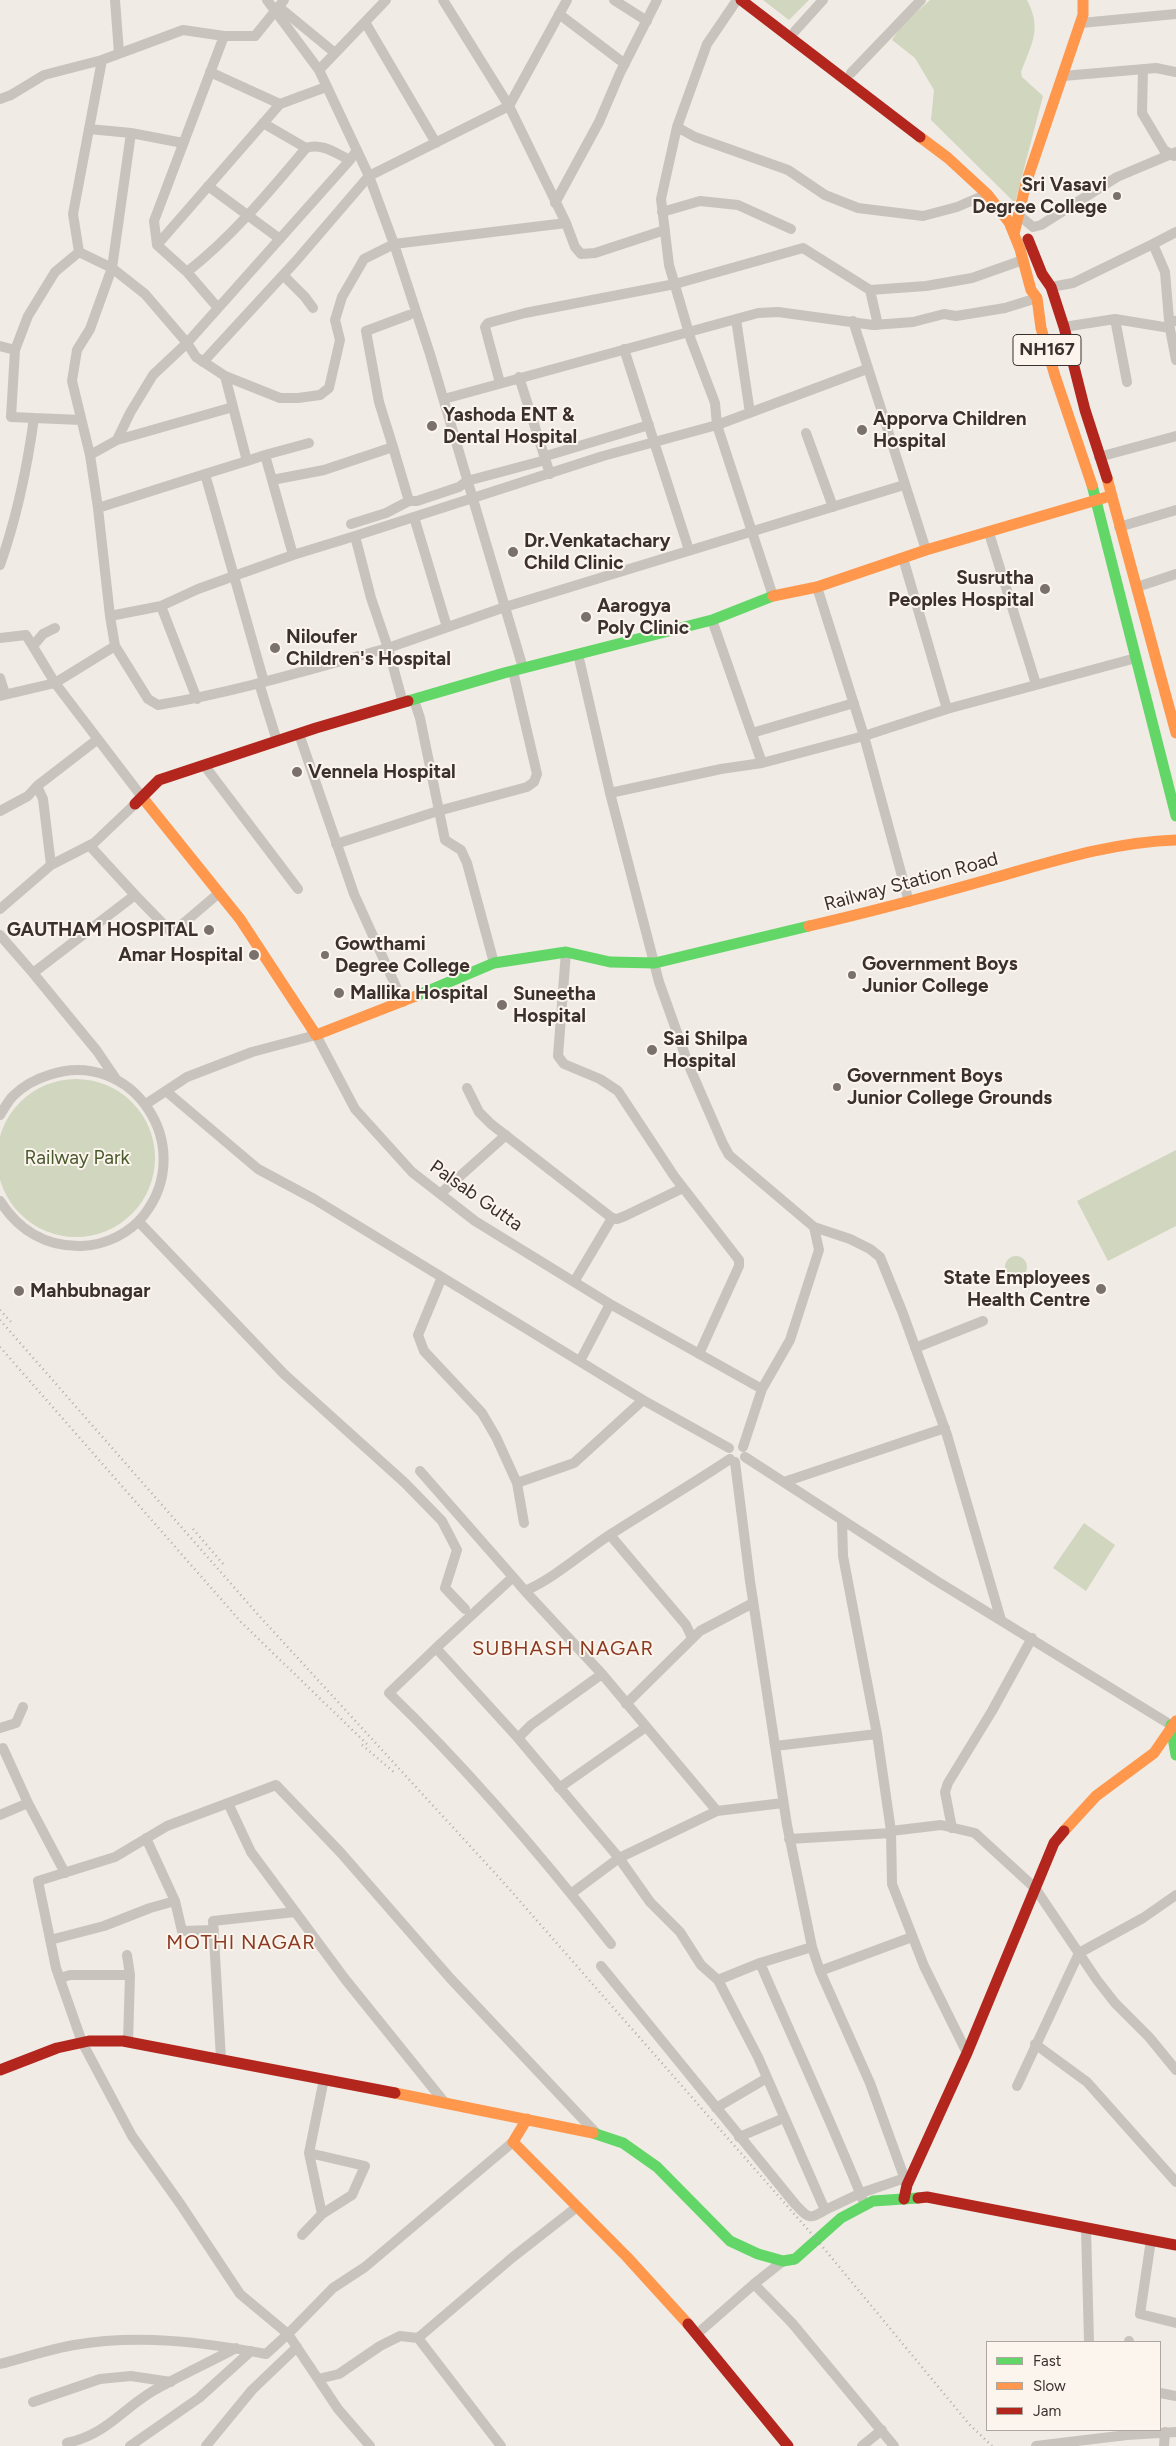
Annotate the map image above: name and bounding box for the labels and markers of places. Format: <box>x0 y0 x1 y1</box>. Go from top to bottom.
place label: Sri Vasavi Degree College <box>972 174 1107 218</box>
marker: Sri Vasavi Degree College <box>1111 190 1123 202</box>
place label: Yashoda ENT & Dental Hospital <box>443 404 577 448</box>
place label: Apporva Children Hospital <box>873 408 1027 452</box>
marker: Yashoda ENT & Dental Hospital <box>425 419 439 433</box>
marker: Apporva Children Hospital <box>855 423 869 437</box>
place label: Dr.Venkatachary Child Clinic <box>524 530 670 574</box>
marker: Dr.Venkatachary Child Clinic <box>506 545 520 559</box>
place label: Susrutha Peoples Hospital <box>888 567 1034 611</box>
marker: Susrutha Peoples Hospital <box>1038 582 1052 596</box>
place label: Aarogya Poly Clinic <box>597 595 689 639</box>
marker: Aarogya Poly Clinic <box>579 610 593 624</box>
place label: Niloufer Children's Hospital <box>286 626 451 670</box>
marker: Niloufer Children's Hospital <box>268 641 282 655</box>
place label: Vennela Hospital <box>308 761 456 783</box>
marker: Vennela Hospital <box>290 765 304 779</box>
place label: GAUTHAM HOSPITAL <box>7 919 198 941</box>
marker: GAUTHAM HOSPITAL <box>202 923 216 937</box>
place label: Gowthami Degree College <box>335 933 470 977</box>
place label: Amar Hospital <box>118 944 243 966</box>
marker: Amar Hospital <box>247 948 261 962</box>
marker: Gowthami Degree College <box>319 949 331 961</box>
place label: Government Boys Junior College <box>862 953 1018 997</box>
marker: Government Boys Junior College <box>846 969 858 981</box>
place label: Mallika Hospital <box>350 982 488 1004</box>
place label: Suneetha Hospital <box>513 983 596 1027</box>
marker: Mallika Hospital <box>332 986 346 1000</box>
marker: Suneetha Hospital <box>495 998 509 1012</box>
place label: Sai Shilpa Hospital <box>663 1028 748 1072</box>
marker: Sai Shilpa Hospital <box>645 1043 659 1057</box>
place label: Government Boys Junior College Grounds <box>847 1065 1052 1109</box>
marker: Government Boys Junior College Grounds <box>831 1081 843 1093</box>
place label: State Employees Health Centre <box>943 1267 1090 1311</box>
place label: Mahbubnagar <box>30 1280 150 1302</box>
marker: State Employees Health Centre <box>1094 1282 1108 1296</box>
marker: Mahbubnagar <box>12 1284 26 1298</box>

